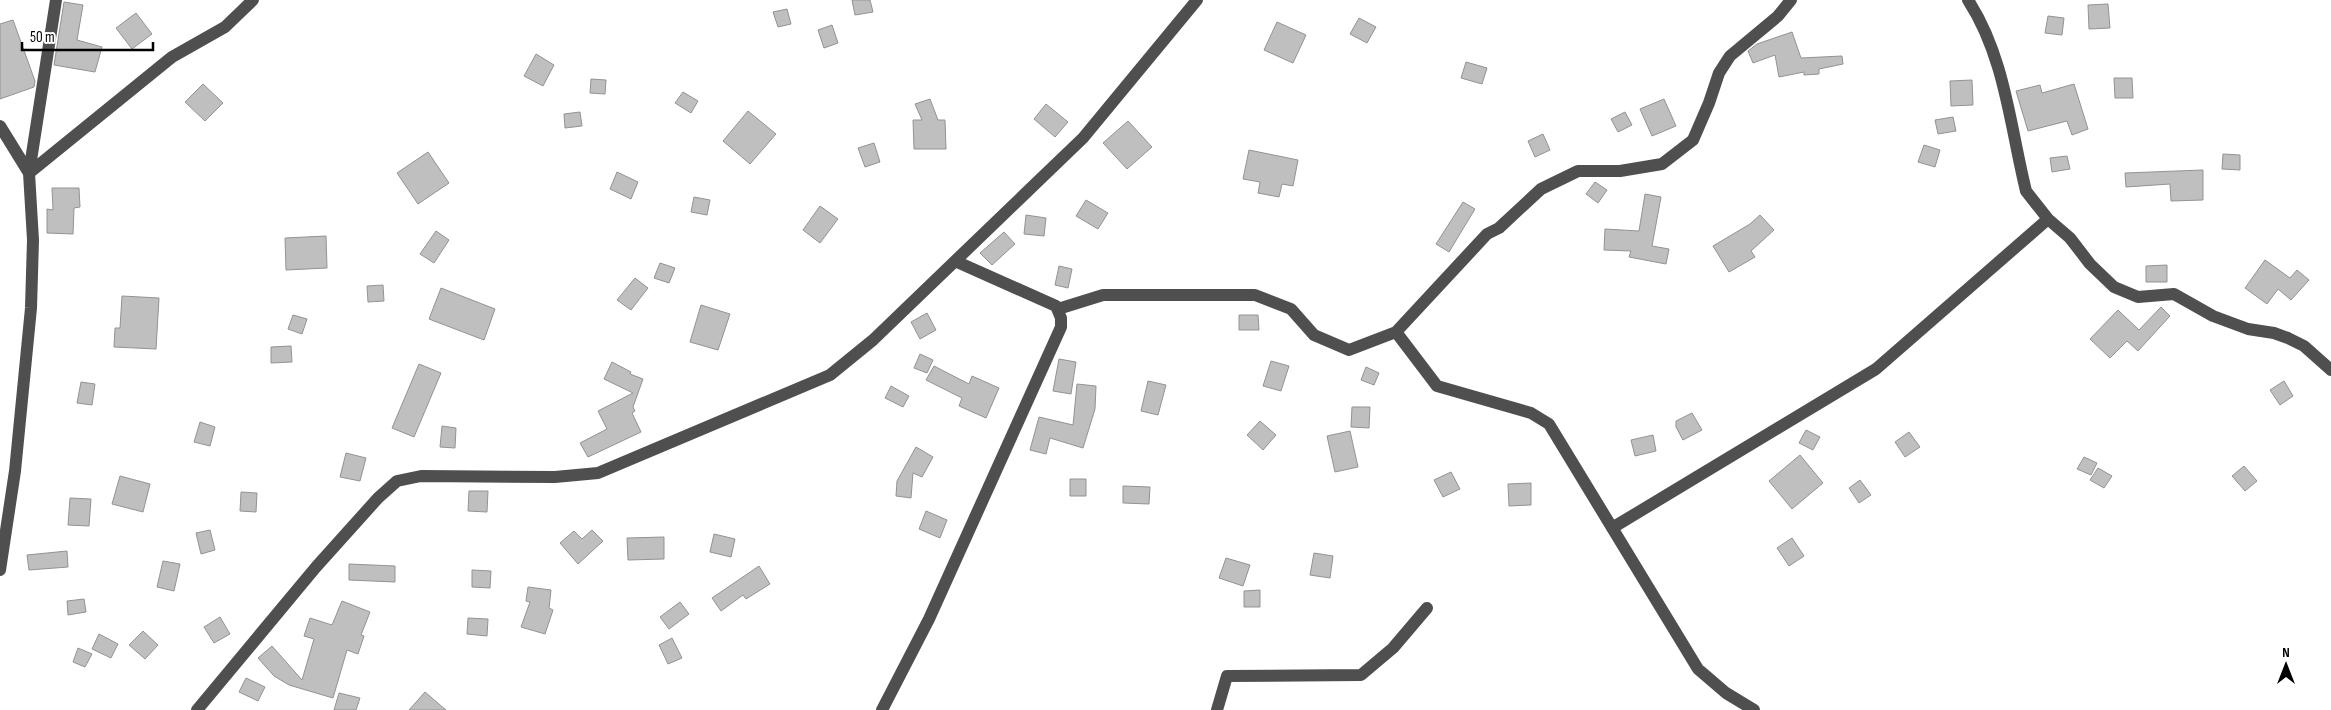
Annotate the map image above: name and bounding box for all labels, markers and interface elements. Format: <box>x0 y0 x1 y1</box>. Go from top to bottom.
scale bar <box>22 20 154 52</box>
text: 50 m <box>30 28 55 47</box>
north arrow <box>2261 640 2311 690</box>
text: N <box>2282 644 2290 661</box>

